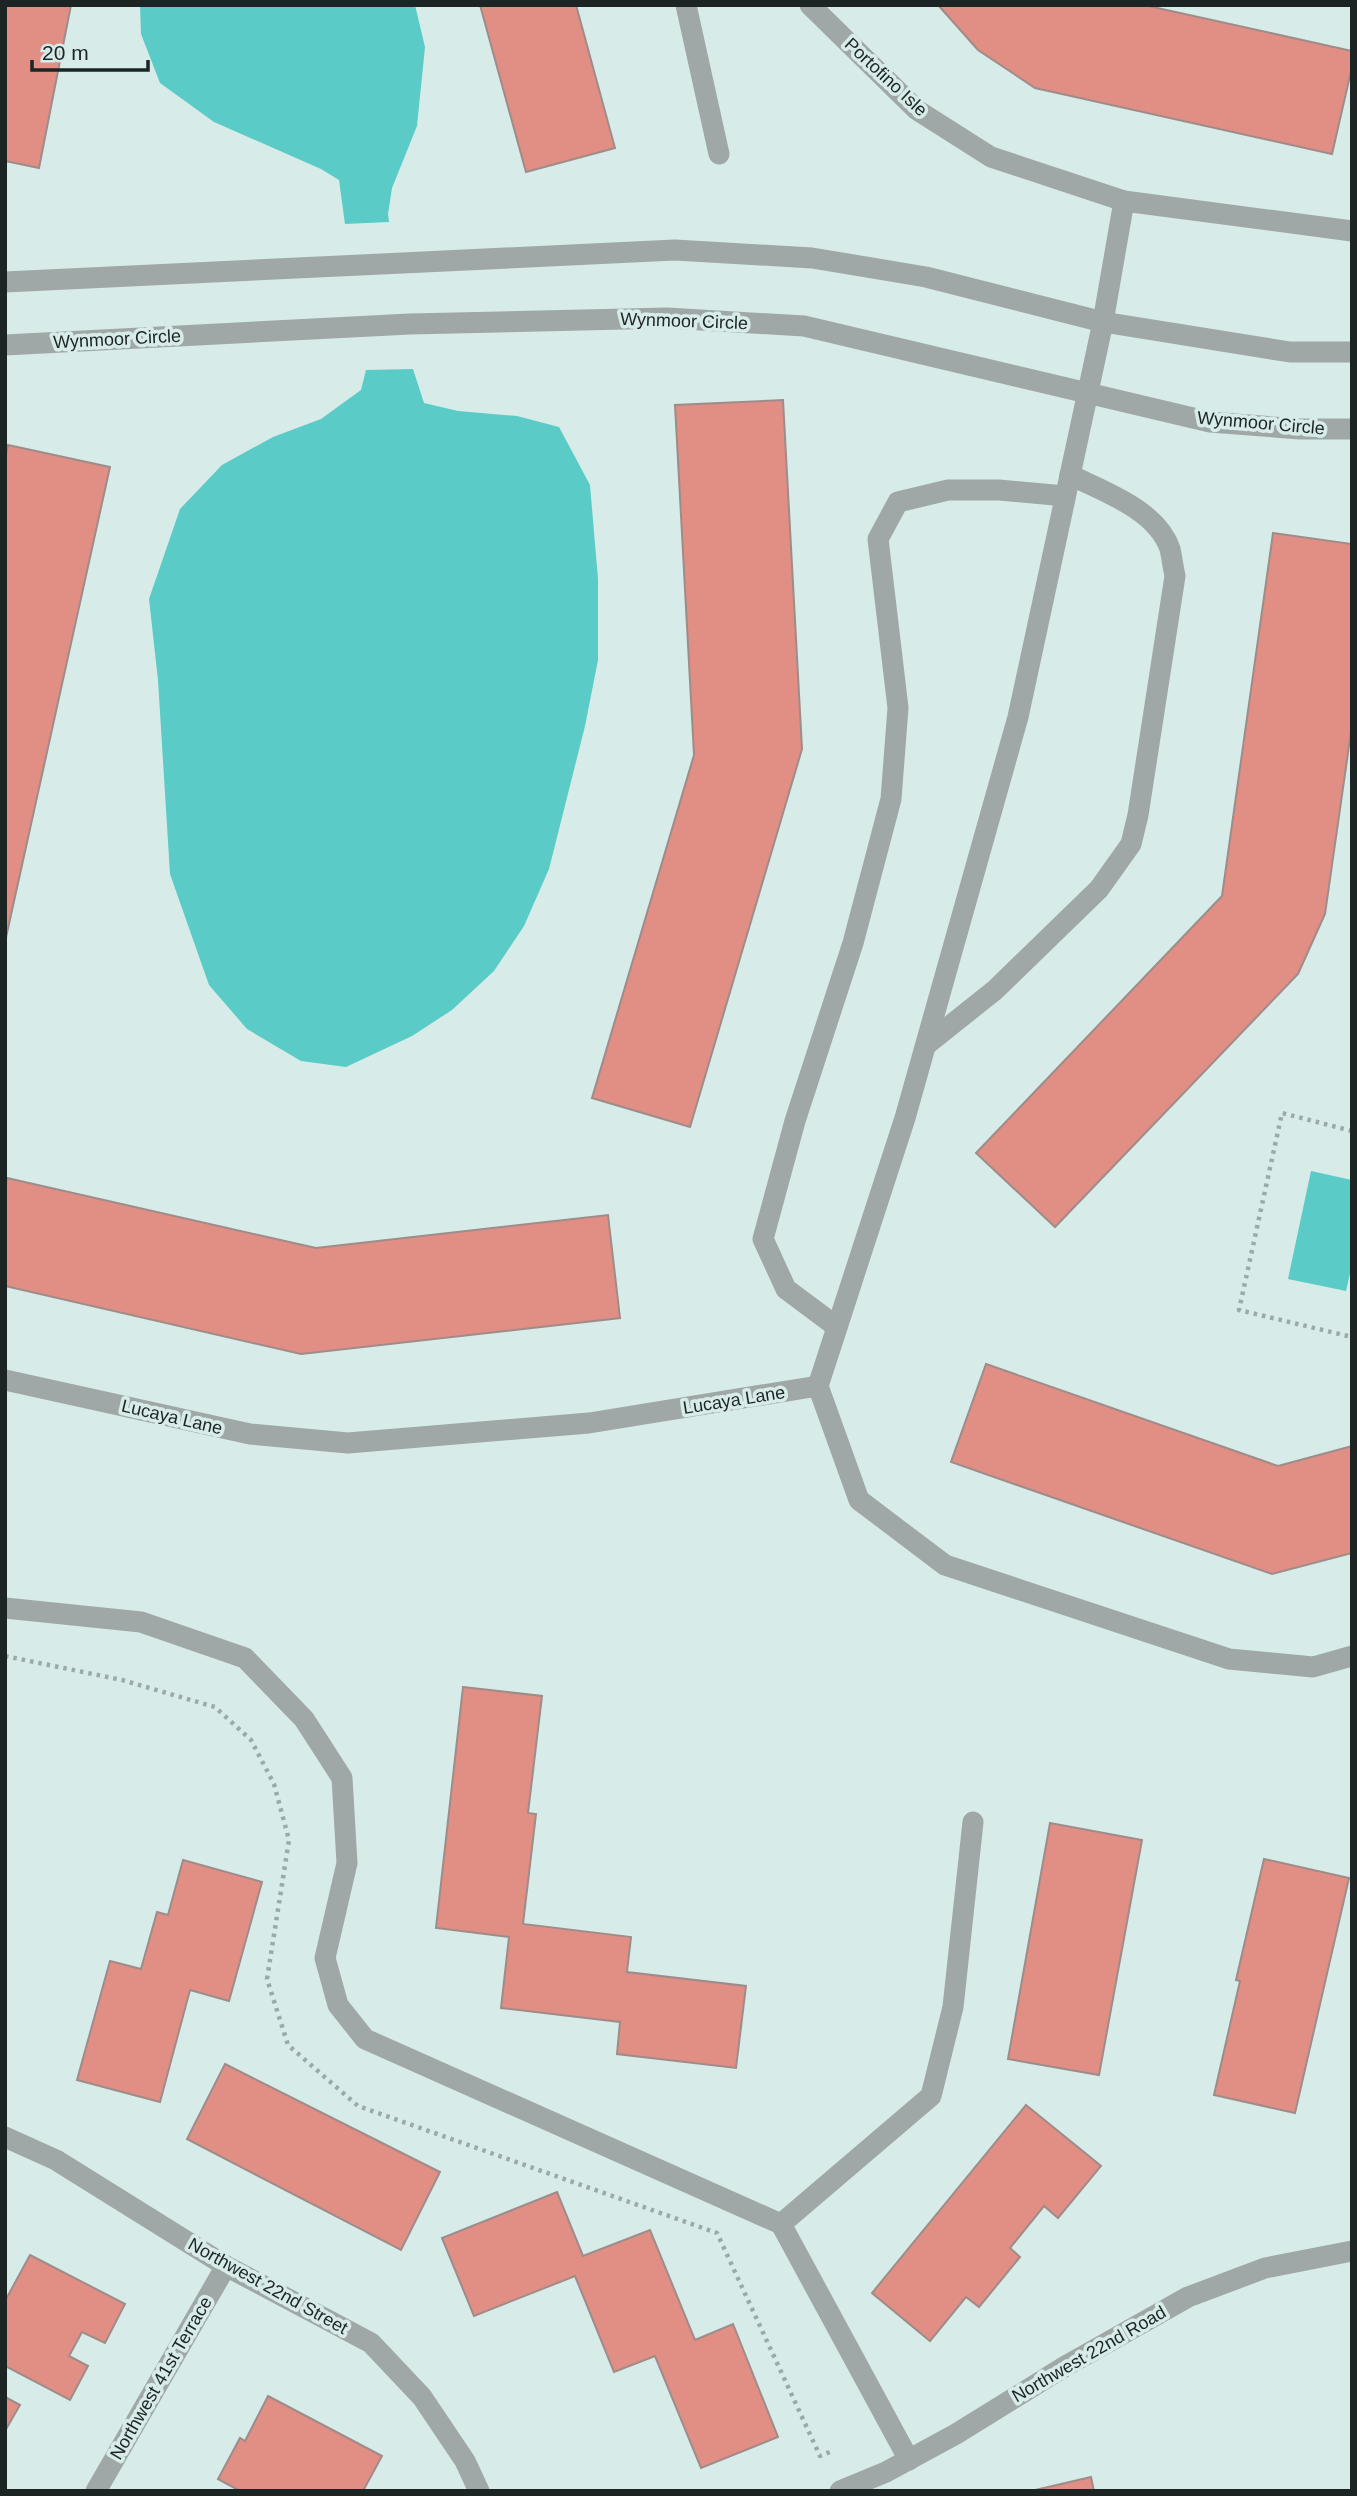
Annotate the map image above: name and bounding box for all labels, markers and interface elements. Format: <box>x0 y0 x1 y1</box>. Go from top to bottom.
scale bar <box>32 28 147 72</box>
street label: Portofino Isle <box>841 34 931 120</box>
text: 20 m <box>42 41 89 64</box>
street label: Wynmoor Circle <box>620 309 748 333</box>
street label: Wynmoor Circle <box>53 326 181 352</box>
street label: Wynmoor Circle <box>1196 407 1326 439</box>
street label: Lucaya Lane <box>682 1382 786 1418</box>
street label: Lucaya Lane <box>120 1396 224 1438</box>
street label: Northwest 22nd Street <box>185 2234 351 2338</box>
street label: Northwest 41st Terrace <box>106 2293 216 2463</box>
street label: Northwest 22nd Road <box>1009 2302 1169 2406</box>

